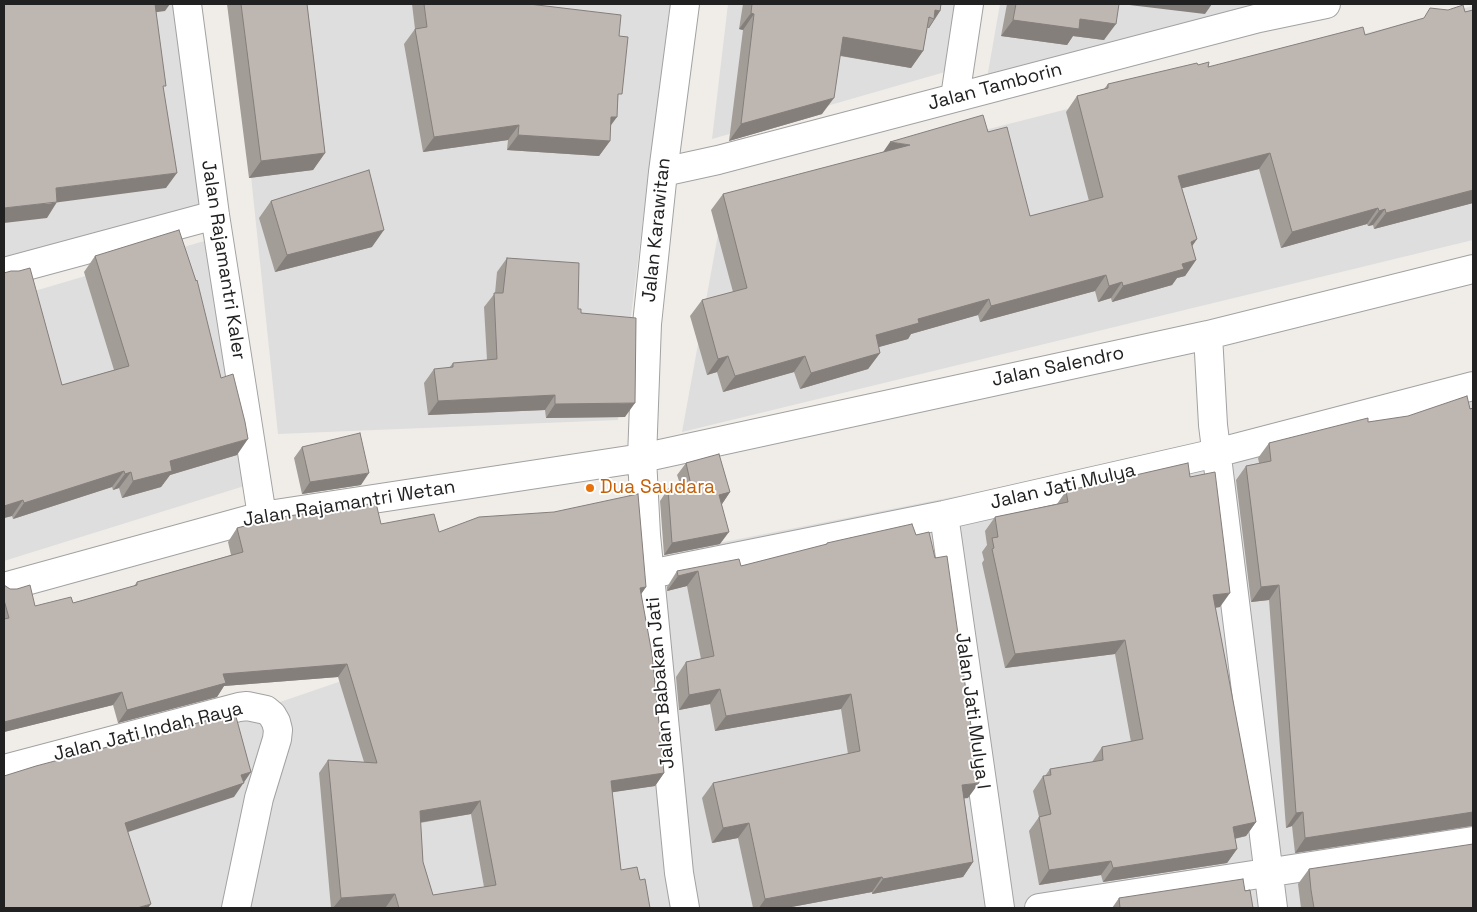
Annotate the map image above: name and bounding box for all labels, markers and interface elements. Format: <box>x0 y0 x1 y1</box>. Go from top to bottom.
street label: Jalan Tamborin <box>925 58 1065 116</box>
street label: Jalan Karawitan <box>638 157 676 303</box>
street label: Jalan Rajamantri Kaler <box>196 158 250 362</box>
street label: Jalan Salendro <box>990 342 1126 392</box>
street label: Jalan Jati Mulya <box>988 459 1138 515</box>
street label: Jalan Rajamantri Wetan <box>241 476 457 532</box>
place label: Dua Saudara <box>600 477 715 499</box>
marker: Dua Saudara <box>584 482 596 494</box>
street label: Jalan Babakan Jati <box>642 596 680 770</box>
street label: Jalan Jati Mulya I <box>950 631 994 791</box>
street label: Jalan Jati Indah Raya <box>51 697 245 767</box>

